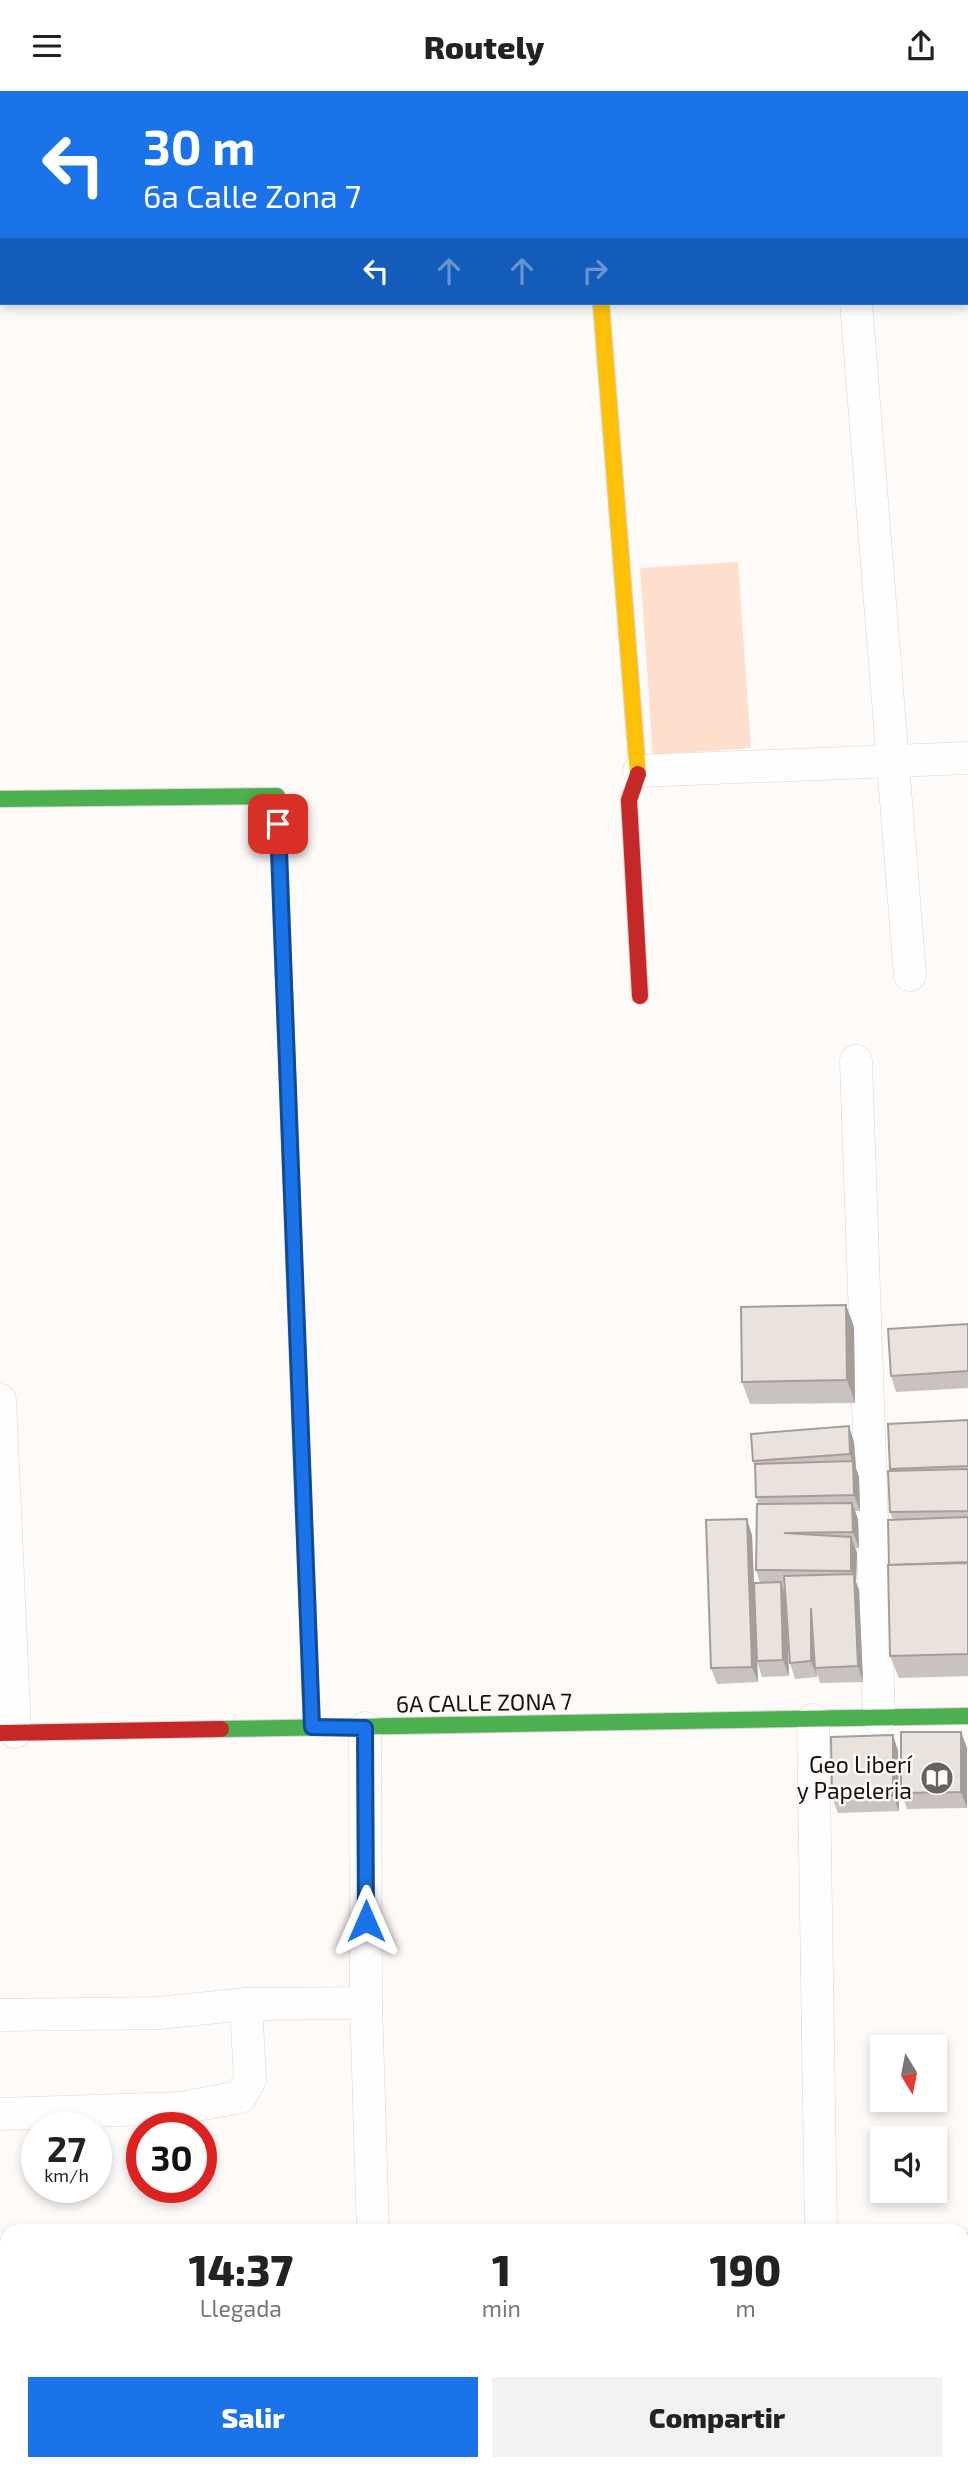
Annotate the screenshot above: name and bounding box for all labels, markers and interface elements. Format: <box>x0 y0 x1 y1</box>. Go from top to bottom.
icon: menu <box>28 27 66 65</box>
text: Routely <box>424 27 544 65</box>
icon: share <box>902 27 940 65</box>
text: 30 m <box>143 116 255 175</box>
icon: left <box>28 119 119 210</box>
text: 6a Calle Zona 7 <box>143 176 361 214</box>
icon: left <box>357 252 395 290</box>
icon: ahead <box>430 252 468 290</box>
icon: ahead <box>503 252 541 290</box>
icon: right <box>576 252 614 290</box>
pin <box>248 794 308 854</box>
icon: arrive <box>259 805 297 843</box>
street label: 6A CALLE ZONA 7 <box>396 1686 573 1718</box>
place label: Geo Liberí y Papeleria <box>797 1750 913 1804</box>
library icon: Geo Liberí y Papeleria <box>918 1759 956 1797</box>
position arrow <box>329 1884 403 1958</box>
north arrow <box>870 2035 947 2112</box>
map controls <box>870 2035 947 2203</box>
speed limit sign: 30 <box>126 2112 217 2203</box>
button: sound <box>870 2126 947 2203</box>
text: 27 <box>47 2127 86 2169</box>
text: km/h <box>44 2164 89 2186</box>
text: 14:37 <box>189 2244 293 2294</box>
text: 1 <box>492 2244 511 2294</box>
text: 190 <box>710 2244 781 2294</box>
text: Llegada <box>200 2294 282 2322</box>
text: min <box>482 2294 521 2322</box>
text: m <box>735 2294 756 2322</box>
button: Salir <box>28 2377 478 2457</box>
button: Compartir <box>492 2377 942 2457</box>

